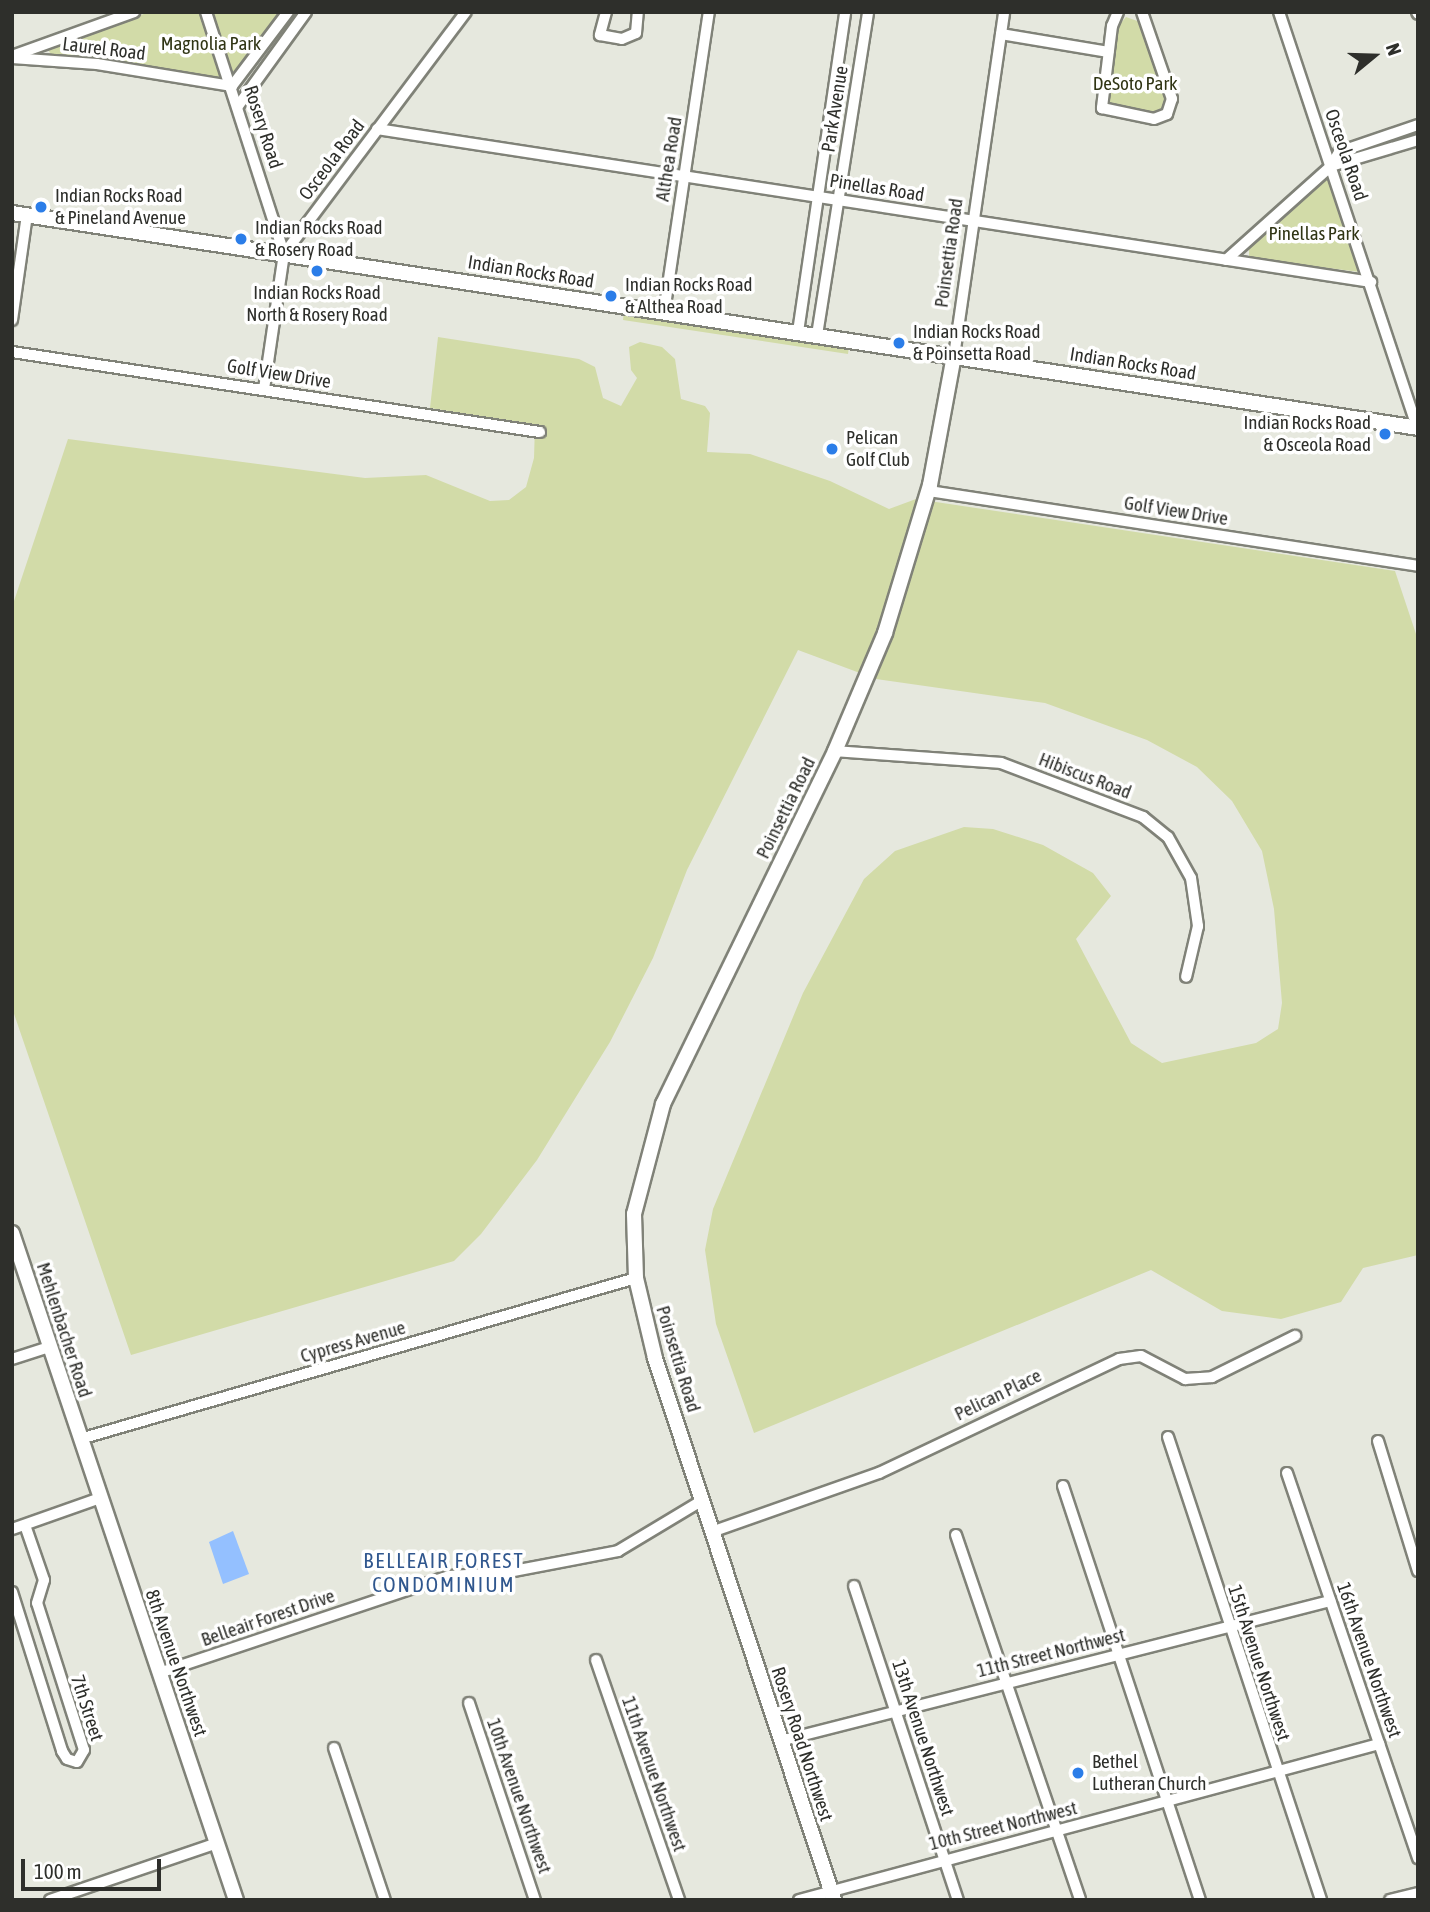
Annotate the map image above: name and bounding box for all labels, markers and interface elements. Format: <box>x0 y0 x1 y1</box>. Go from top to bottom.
north arrow <box>1339 21 1409 91</box>
street label: Laurel Road <box>61 33 147 65</box>
park label: Magnolia Park <box>161 33 261 55</box>
text: N <box>1382 40 1406 58</box>
street label: Park Avenue <box>817 64 853 154</box>
park label: DeSoto Park <box>1093 73 1177 95</box>
street label: Rosery Road <box>239 83 287 171</box>
street label: Osceola Road <box>1320 106 1372 204</box>
street label: Osceola Road <box>294 115 370 205</box>
street label: Althea Road <box>651 115 687 203</box>
street label: Pinellas Road <box>828 169 926 207</box>
place label: Indian Rocks Road & Pineland Avenue <box>55 185 186 229</box>
street label: Poinsettia Road <box>930 197 968 309</box>
marker: Indian Rocks Road & Pineland Avenue <box>33 199 49 215</box>
place label: Indian Rocks Road & Rosery Road <box>255 217 382 261</box>
park label: Pinellas Park <box>1268 223 1360 245</box>
marker: Indian Rocks Road & Rosery Road <box>233 231 249 247</box>
street label: Indian Rocks Road <box>466 251 596 293</box>
marker: Indian Rocks Road North & Rosery Road <box>309 263 325 279</box>
place label: Indian Rocks Road & Althea Road <box>625 274 752 318</box>
place label: Indian Rocks Road North & Rosery Road <box>246 282 388 326</box>
marker: Indian Rocks Road & Althea Road <box>603 288 619 304</box>
place label: Indian Rocks Road & Poinsetta Road <box>913 321 1040 365</box>
marker: Indian Rocks Road & Poinsetta Road <box>891 335 907 351</box>
street label: Indian Rocks Road <box>1068 343 1198 385</box>
street label: Golf View Drive <box>225 355 333 393</box>
place label: Indian Rocks Road & Osceola Road <box>1244 412 1371 456</box>
marker: Indian Rocks Road & Osceola Road <box>1377 426 1393 442</box>
place label: Pelican Golf Club <box>846 427 910 471</box>
marker: Pelican Golf Club <box>824 441 840 457</box>
street label: Golf View Drive <box>1122 492 1230 530</box>
street label: Hibiscus Road <box>1036 748 1134 804</box>
street label: Poinsettia Road <box>752 754 820 862</box>
street label: Mehlenbacher Road <box>31 1260 97 1400</box>
street label: Poinsettia Road <box>651 1303 705 1415</box>
street label: Cypress Avenue <box>298 1316 408 1368</box>
street label: Pelican Place <box>951 1364 1045 1426</box>
district label: BELLEAIR FOREST CONDOMINIUM <box>365 1547 523 1597</box>
street label: 16th Avenue Northwest <box>1332 1579 1406 1741</box>
street label: 15th Avenue Northwest <box>1223 1582 1295 1744</box>
street label: Belleair Forest Drive <box>198 1584 338 1652</box>
street label: 8th Avenue Northwest <box>140 1587 212 1739</box>
street label: 11th Street Northwest <box>975 1624 1127 1682</box>
street label: 13th Avenue Northwest <box>887 1657 959 1819</box>
street label: Rosery Road Northwest <box>766 1664 838 1824</box>
street label: 7th Street <box>66 1672 108 1744</box>
street label: 11th Avenue Northwest <box>617 1693 691 1855</box>
street label: 10th Avenue Northwest <box>482 1715 556 1877</box>
place label: Bethel Lutheran Church <box>1092 1751 1207 1795</box>
marker: Bethel Lutheran Church <box>1070 1765 1086 1781</box>
street label: 10th Street Northwest <box>927 1797 1079 1855</box>
scale bar <box>24 1846 164 1890</box>
text: 100 m <box>34 1859 82 1883</box>

